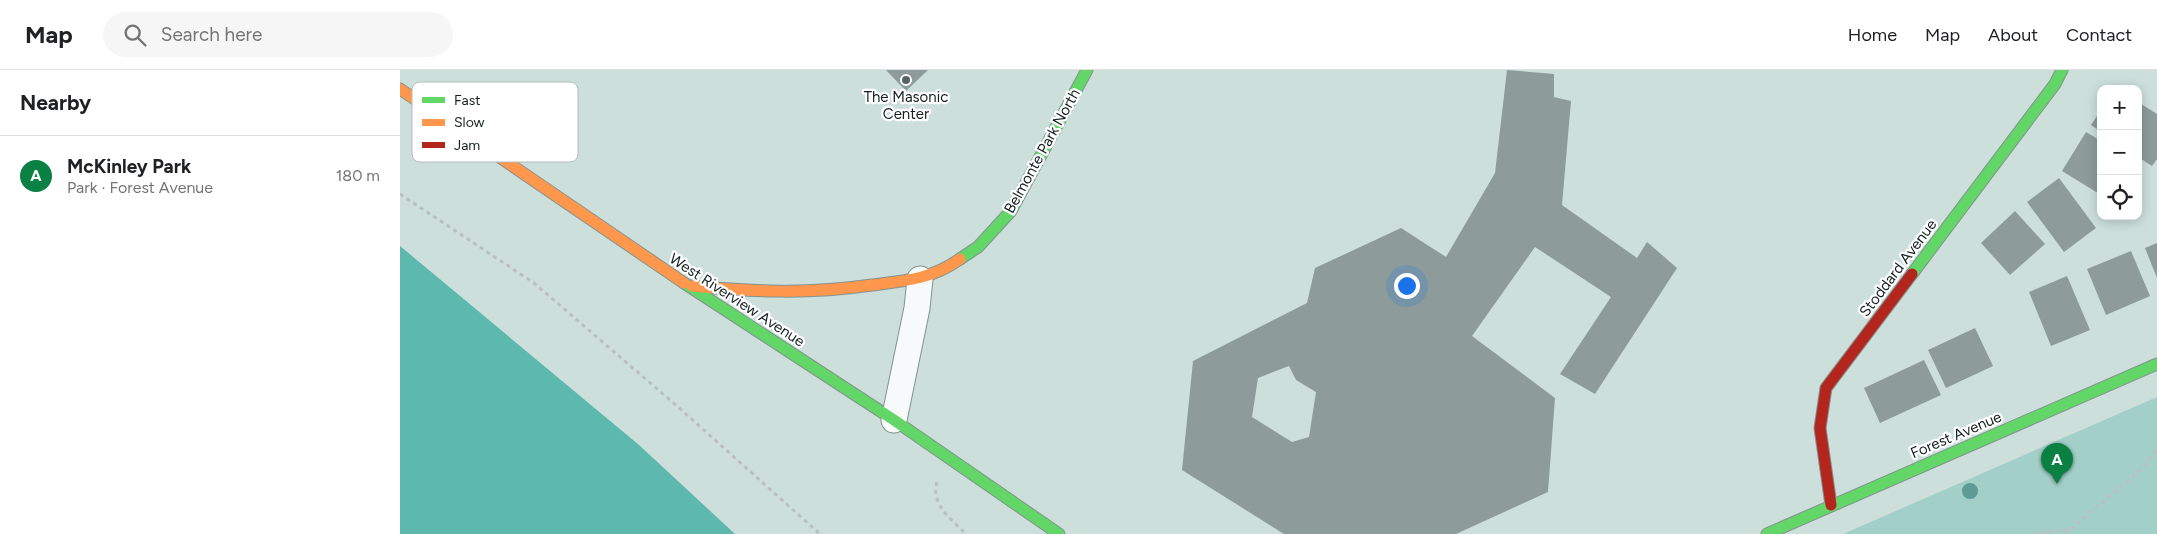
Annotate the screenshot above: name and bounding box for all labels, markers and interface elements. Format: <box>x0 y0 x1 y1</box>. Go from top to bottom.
search box <box>103 12 453 57</box>
text: Map <box>25 20 73 49</box>
icon: search <box>121 21 149 49</box>
text: Search here <box>161 23 262 46</box>
text: Home <box>1848 24 1897 46</box>
text: Map <box>1925 24 1960 46</box>
text: About <box>1988 24 2038 46</box>
text: Contact <box>2066 24 2132 46</box>
marker: The Masonic Center <box>900 74 912 86</box>
legend <box>412 82 578 162</box>
map controls <box>2097 85 2142 220</box>
button: + <box>2097 85 2142 130</box>
street label: Belmonte Park North <box>1000 86 1084 216</box>
place label: The Masonic Center <box>864 88 948 123</box>
text: Nearby <box>20 90 91 115</box>
text: Fast <box>454 92 480 109</box>
text: Slow <box>454 114 485 131</box>
button: − <box>2097 130 2142 175</box>
text: Jam <box>454 137 480 154</box>
text: McKinley Park <box>67 155 191 178</box>
text: A <box>30 166 42 185</box>
text: 180 m <box>336 166 380 185</box>
button: locate <box>2097 175 2142 220</box>
text: Park · Forest Avenue <box>67 178 213 197</box>
street label: Stoddard Avenue <box>1856 216 1940 320</box>
street label: West Riverview Avenue <box>666 250 808 350</box>
your location <box>1394 273 1420 299</box>
street label: Forest Avenue <box>1908 408 2004 462</box>
pin: A <box>2041 443 2073 484</box>

